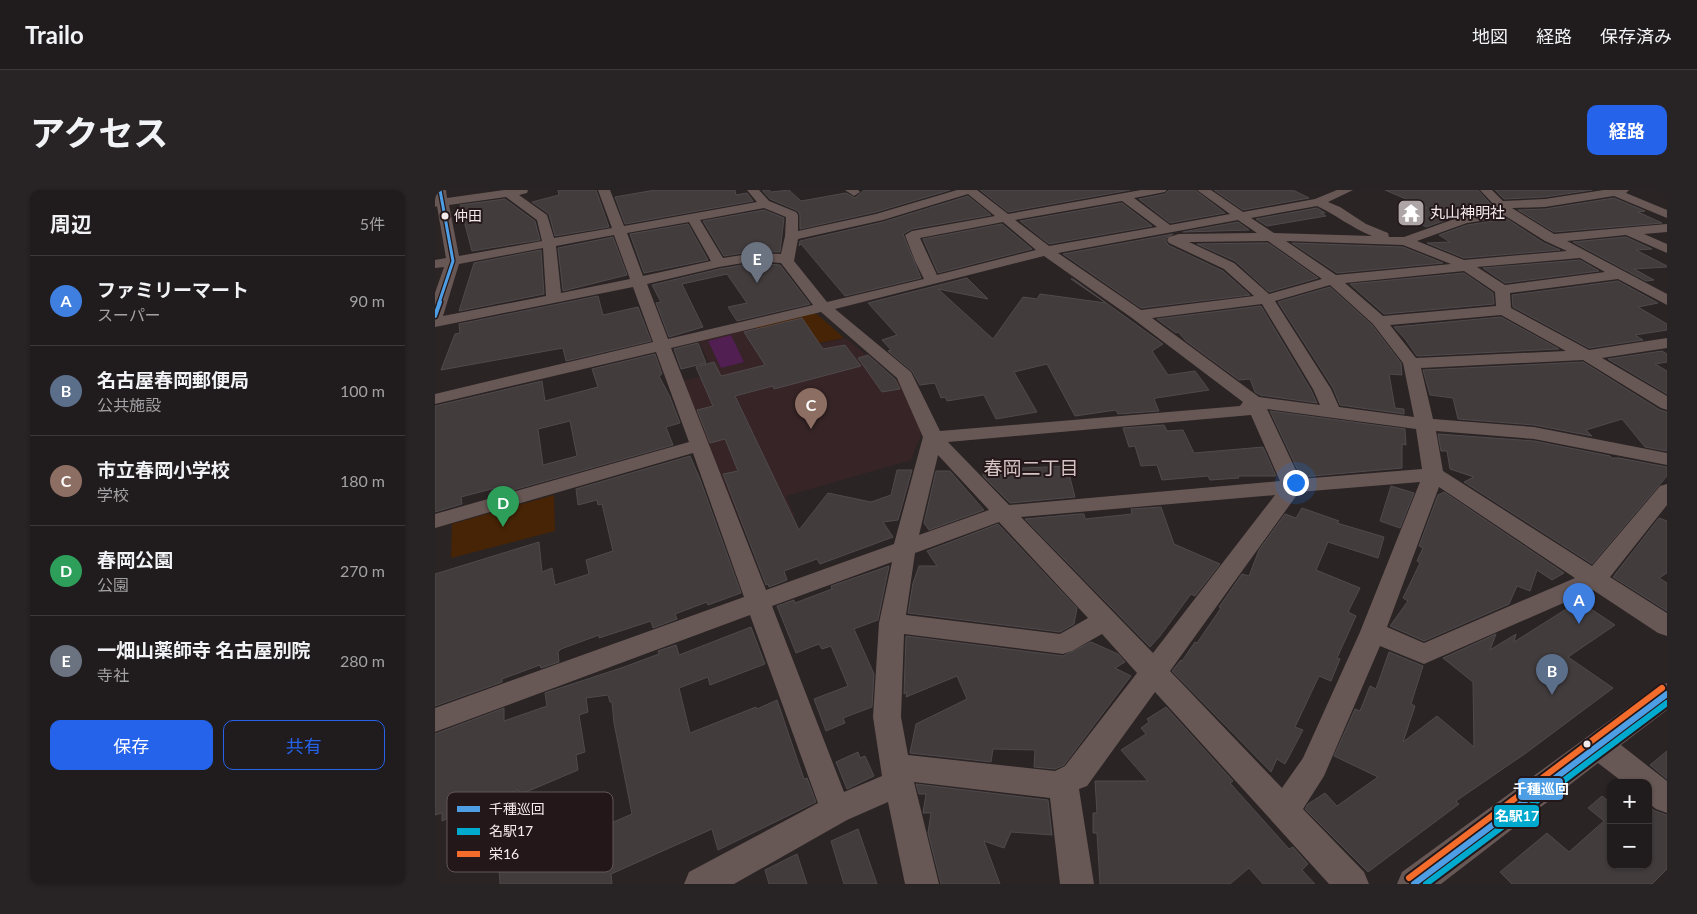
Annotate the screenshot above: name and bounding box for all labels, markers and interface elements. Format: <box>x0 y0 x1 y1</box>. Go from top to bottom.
text: Trailo <box>25 20 84 49</box>
text: 地図 <box>1472 25 1508 47</box>
text: 経路 <box>1536 25 1572 47</box>
text: 保存済み <box>1600 25 1672 47</box>
button: 経路 <box>1587 105 1667 155</box>
text: アクセス <box>30 111 168 153</box>
temple icon: 丸山神明社 <box>1396 198 1426 228</box>
place label: 丸山神明社 <box>1430 203 1505 221</box>
place label: 仲田 <box>454 207 482 224</box>
text: 周辺 <box>50 211 92 236</box>
marker: 仲田 <box>440 211 450 221</box>
text: 5件 <box>360 214 385 233</box>
pin: E <box>741 242 773 283</box>
text: ファミリーマート <box>97 278 249 301</box>
text: A <box>60 291 72 310</box>
text: 90 m <box>349 291 385 310</box>
text: スーパー <box>97 305 161 324</box>
text: 名古屋春岡郵便局 <box>97 368 249 391</box>
text: B <box>61 381 71 400</box>
text: 100 m <box>340 381 385 400</box>
pin: C <box>795 388 827 429</box>
text: 公共施設 <box>97 395 161 414</box>
district label: 春岡二丁目 <box>983 456 1079 479</box>
text: 市立春岡小学校 <box>97 458 230 481</box>
your location <box>1283 470 1309 496</box>
text: C <box>61 471 71 490</box>
text: 180 m <box>340 471 385 490</box>
text: 学校 <box>97 485 129 504</box>
pin: D <box>487 486 519 527</box>
text: 春岡公園 <box>97 548 173 571</box>
text: D <box>60 561 72 580</box>
text: 270 m <box>340 561 385 580</box>
text: 公園 <box>97 575 129 594</box>
pin: A <box>1563 583 1595 624</box>
text: 一畑山薬師寺 名古屋別院 <box>97 638 311 661</box>
text: E <box>61 651 71 670</box>
text: 280 m <box>340 651 385 670</box>
pin: B <box>1536 654 1568 695</box>
text: 寺社 <box>97 665 129 684</box>
button: 保存 <box>50 720 213 770</box>
button: 共有 <box>223 720 385 770</box>
unlabelled marker <box>1582 739 1592 749</box>
line badge: 千種巡回 <box>1517 777 1564 801</box>
map controls <box>1607 779 1652 869</box>
button: + <box>1607 779 1652 824</box>
text: 千種巡回 <box>1513 780 1569 797</box>
legend <box>447 792 613 872</box>
text: 千種巡回 <box>489 800 545 817</box>
line badge: 名駅17 <box>1493 804 1540 828</box>
text: 名駅17 <box>1495 807 1539 824</box>
text: 名駅17 <box>489 822 533 839</box>
button: − <box>1607 824 1652 869</box>
text: 栄16 <box>489 845 519 862</box>

